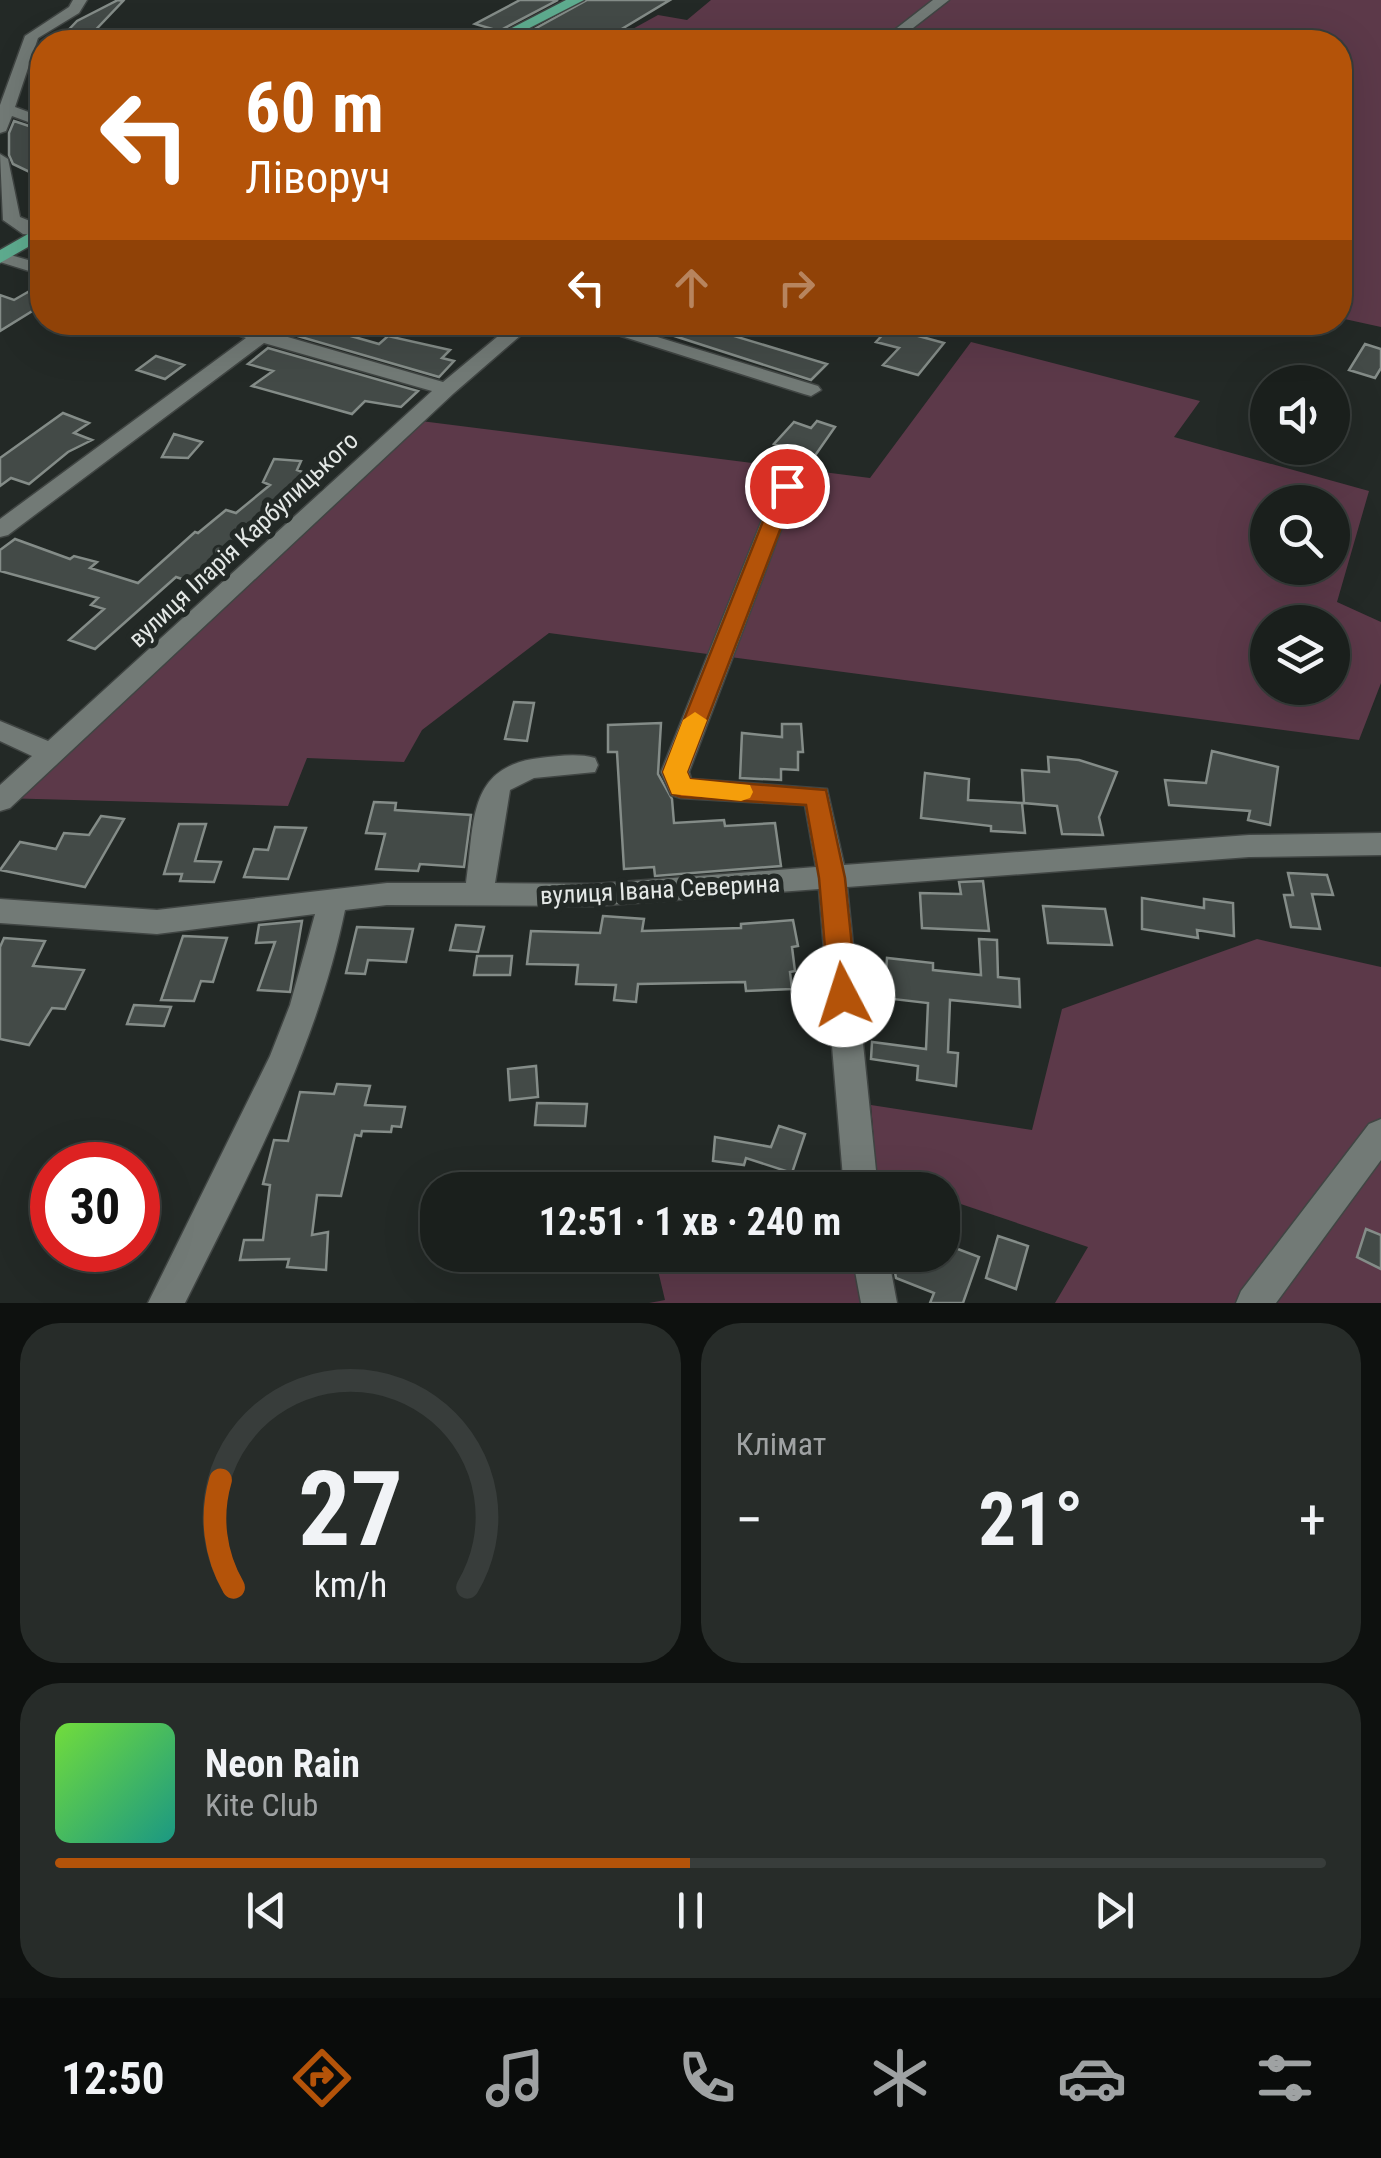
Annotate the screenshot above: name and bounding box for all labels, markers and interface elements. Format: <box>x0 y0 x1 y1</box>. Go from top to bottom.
text: 60 m <box>245 67 384 149</box>
icon: left <box>80 70 210 200</box>
text: Ліворуч <box>245 151 391 204</box>
icon: left <box>559 260 614 315</box>
icon: ahead <box>664 260 719 315</box>
icon: right <box>769 260 824 315</box>
map controls <box>1250 365 1350 705</box>
button: sound <box>1250 365 1350 465</box>
street label: вулиця Іларія Карбулицького <box>123 426 364 653</box>
pin <box>745 444 830 529</box>
icon: arrive <box>760 459 815 514</box>
button: search <box>1250 485 1350 585</box>
button: layers <box>1250 605 1350 705</box>
street label: вулиця Івана Северина <box>539 869 781 910</box>
position arrow <box>791 943 895 1047</box>
speed limit sign: 30 <box>30 1142 160 1272</box>
text: 12:51 · 1 хв · 240 m <box>539 1200 841 1244</box>
text: Клімат <box>736 1425 826 1463</box>
text: 27 <box>298 1449 403 1570</box>
text: 21° <box>978 1475 1083 1563</box>
text: − <box>736 1488 763 1552</box>
text: + <box>1299 1488 1326 1552</box>
text: km/h <box>313 1564 387 1606</box>
text: Neon Rain <box>205 1742 360 1786</box>
text: Kite Club <box>205 1786 318 1824</box>
icon: previous <box>239 1883 294 1938</box>
icon: pause <box>663 1883 718 1938</box>
icon: next <box>1087 1883 1142 1938</box>
icon: directions <box>287 2043 357 2113</box>
icon: music <box>480 2043 550 2113</box>
icon: phone <box>672 2043 742 2113</box>
icon: climate <box>865 2043 935 2113</box>
icon: car <box>1057 2043 1127 2113</box>
icon: filters <box>1250 2043 1320 2113</box>
text: 12:50 <box>61 2052 165 2105</box>

